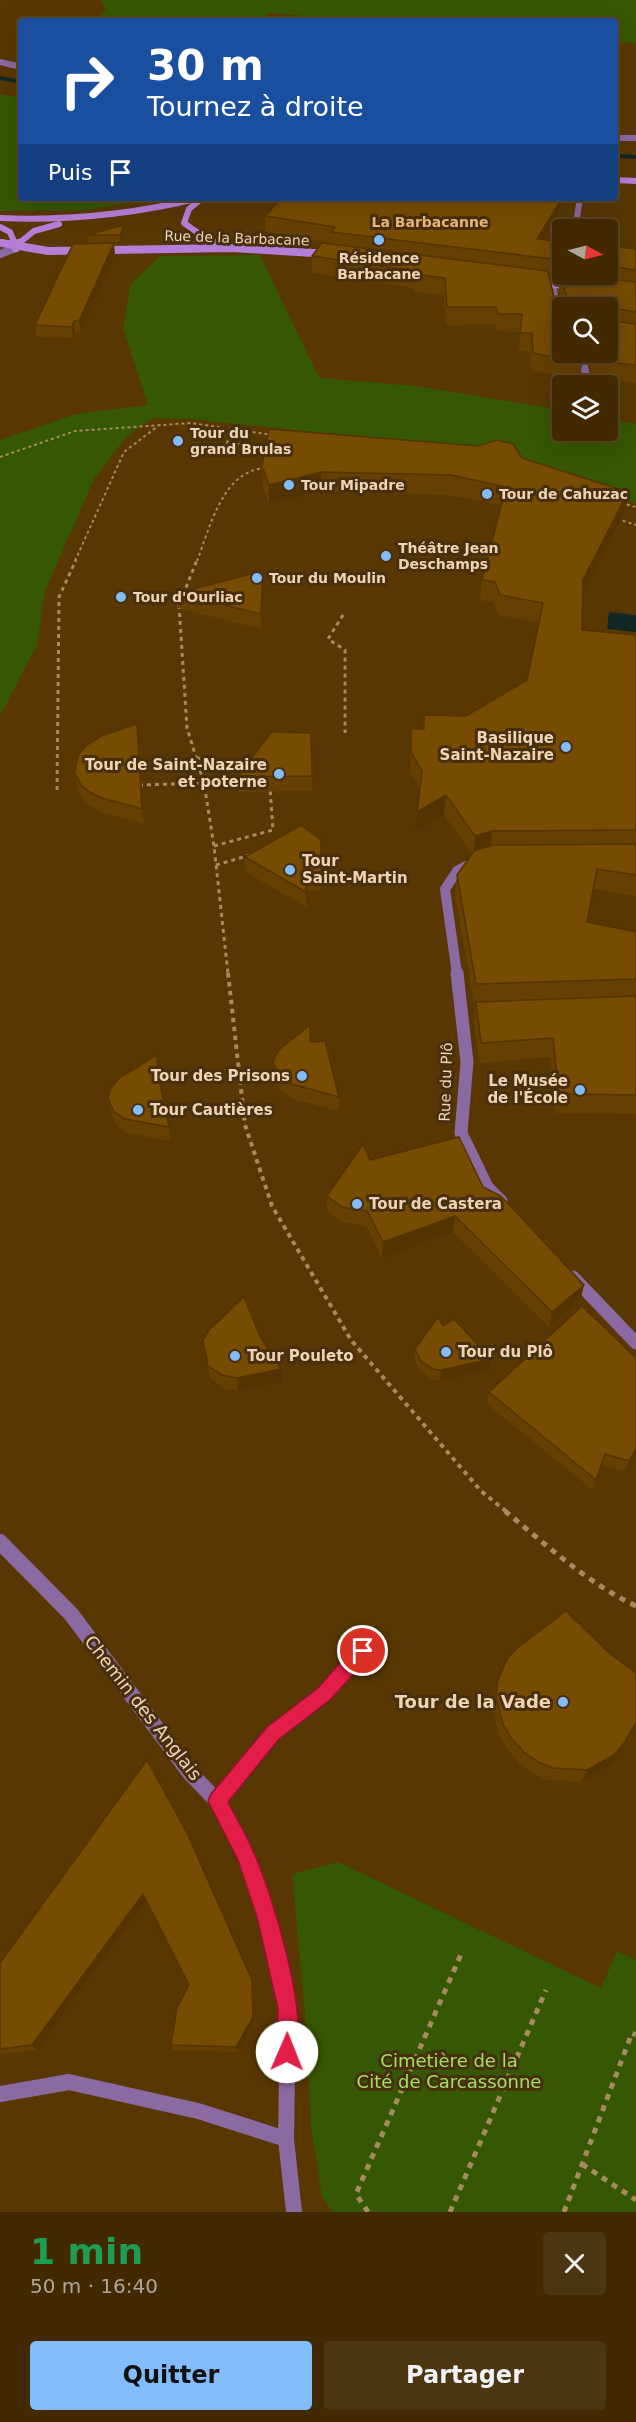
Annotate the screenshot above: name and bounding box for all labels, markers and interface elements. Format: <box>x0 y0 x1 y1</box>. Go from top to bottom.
text: 30 m <box>147 41 264 90</box>
icon: right <box>48 42 126 120</box>
text: Tournez à droite <box>147 91 364 122</box>
icon: arrive <box>104 156 137 189</box>
text: Puis <box>48 160 92 185</box>
district label: La Barbacanne <box>372 214 488 230</box>
north arrow <box>552 219 618 285</box>
map controls <box>552 219 618 441</box>
street label: Rue de la Barbacane <box>164 227 310 249</box>
marker: Résidence Barbacane <box>372 233 386 247</box>
place label: Résidence Barbacane <box>337 250 421 282</box>
button: search <box>552 297 618 363</box>
button: layers <box>552 375 618 441</box>
place label: Tour du grand Brulas <box>190 425 291 457</box>
marker: Tour du grand Brulas <box>171 434 185 448</box>
place label: Tour Mipadre <box>301 477 405 493</box>
marker: Tour Mipadre <box>282 478 296 492</box>
place label: Tour de Cahuzac <box>499 486 628 502</box>
marker: Tour de Cahuzac <box>480 487 494 501</box>
place label: Théâtre Jean Deschamps <box>398 540 499 572</box>
marker: Théâtre Jean Deschamps <box>379 549 393 563</box>
place label: Tour du Moulin <box>269 570 386 586</box>
marker: Tour du Moulin <box>250 571 264 585</box>
place label: Tour d'Ourliac <box>133 589 242 605</box>
marker: Tour d'Ourliac <box>114 590 128 604</box>
place label: Basilique Saint-Nazaire <box>440 729 554 764</box>
marker: Basilique Saint-Nazaire <box>559 740 573 754</box>
place label: Tour de Saint-Nazaire et poterne <box>85 756 267 791</box>
marker: Tour de Saint-Nazaire et poterne <box>272 767 286 781</box>
place label: Tour Saint-Martin <box>302 852 408 887</box>
marker: Tour Saint-Martin <box>283 863 297 877</box>
street label: Rue du Plô <box>436 1042 456 1122</box>
place label: Tour des Prisons <box>151 1067 290 1085</box>
marker: Tour des Prisons <box>295 1069 309 1083</box>
place label: Le Musée de l'École <box>487 1072 568 1107</box>
marker: Le Musée de l'École <box>573 1083 587 1097</box>
place label: Tour Cautières <box>150 1101 273 1119</box>
marker: Tour Cautières <box>131 1103 145 1117</box>
place label: Tour de Castera <box>369 1195 502 1213</box>
marker: Tour de Castera <box>350 1197 364 1211</box>
place label: Tour du Plô <box>458 1343 553 1361</box>
marker: Tour du Plô <box>439 1345 453 1359</box>
place label: Tour Pouleto <box>247 1347 354 1365</box>
marker: Tour Pouleto <box>228 1349 242 1363</box>
pin <box>337 1625 388 1676</box>
street label: Chemin des Anglais <box>80 1631 206 1784</box>
icon: arrive <box>346 1634 379 1667</box>
place label: Tour de la Vade <box>395 1691 551 1712</box>
marker: Tour de la Vade <box>556 1695 570 1709</box>
position arrow <box>255 2020 319 2084</box>
park label: Cimetière de la Cité de Carcassonne <box>357 2050 541 2092</box>
text: 1 min <box>30 2231 143 2272</box>
button: close <box>543 2232 606 2295</box>
text: 50 m · 16:40 <box>30 2274 158 2298</box>
button: Quitter <box>30 2341 312 2410</box>
button: Partager <box>324 2341 606 2410</box>

